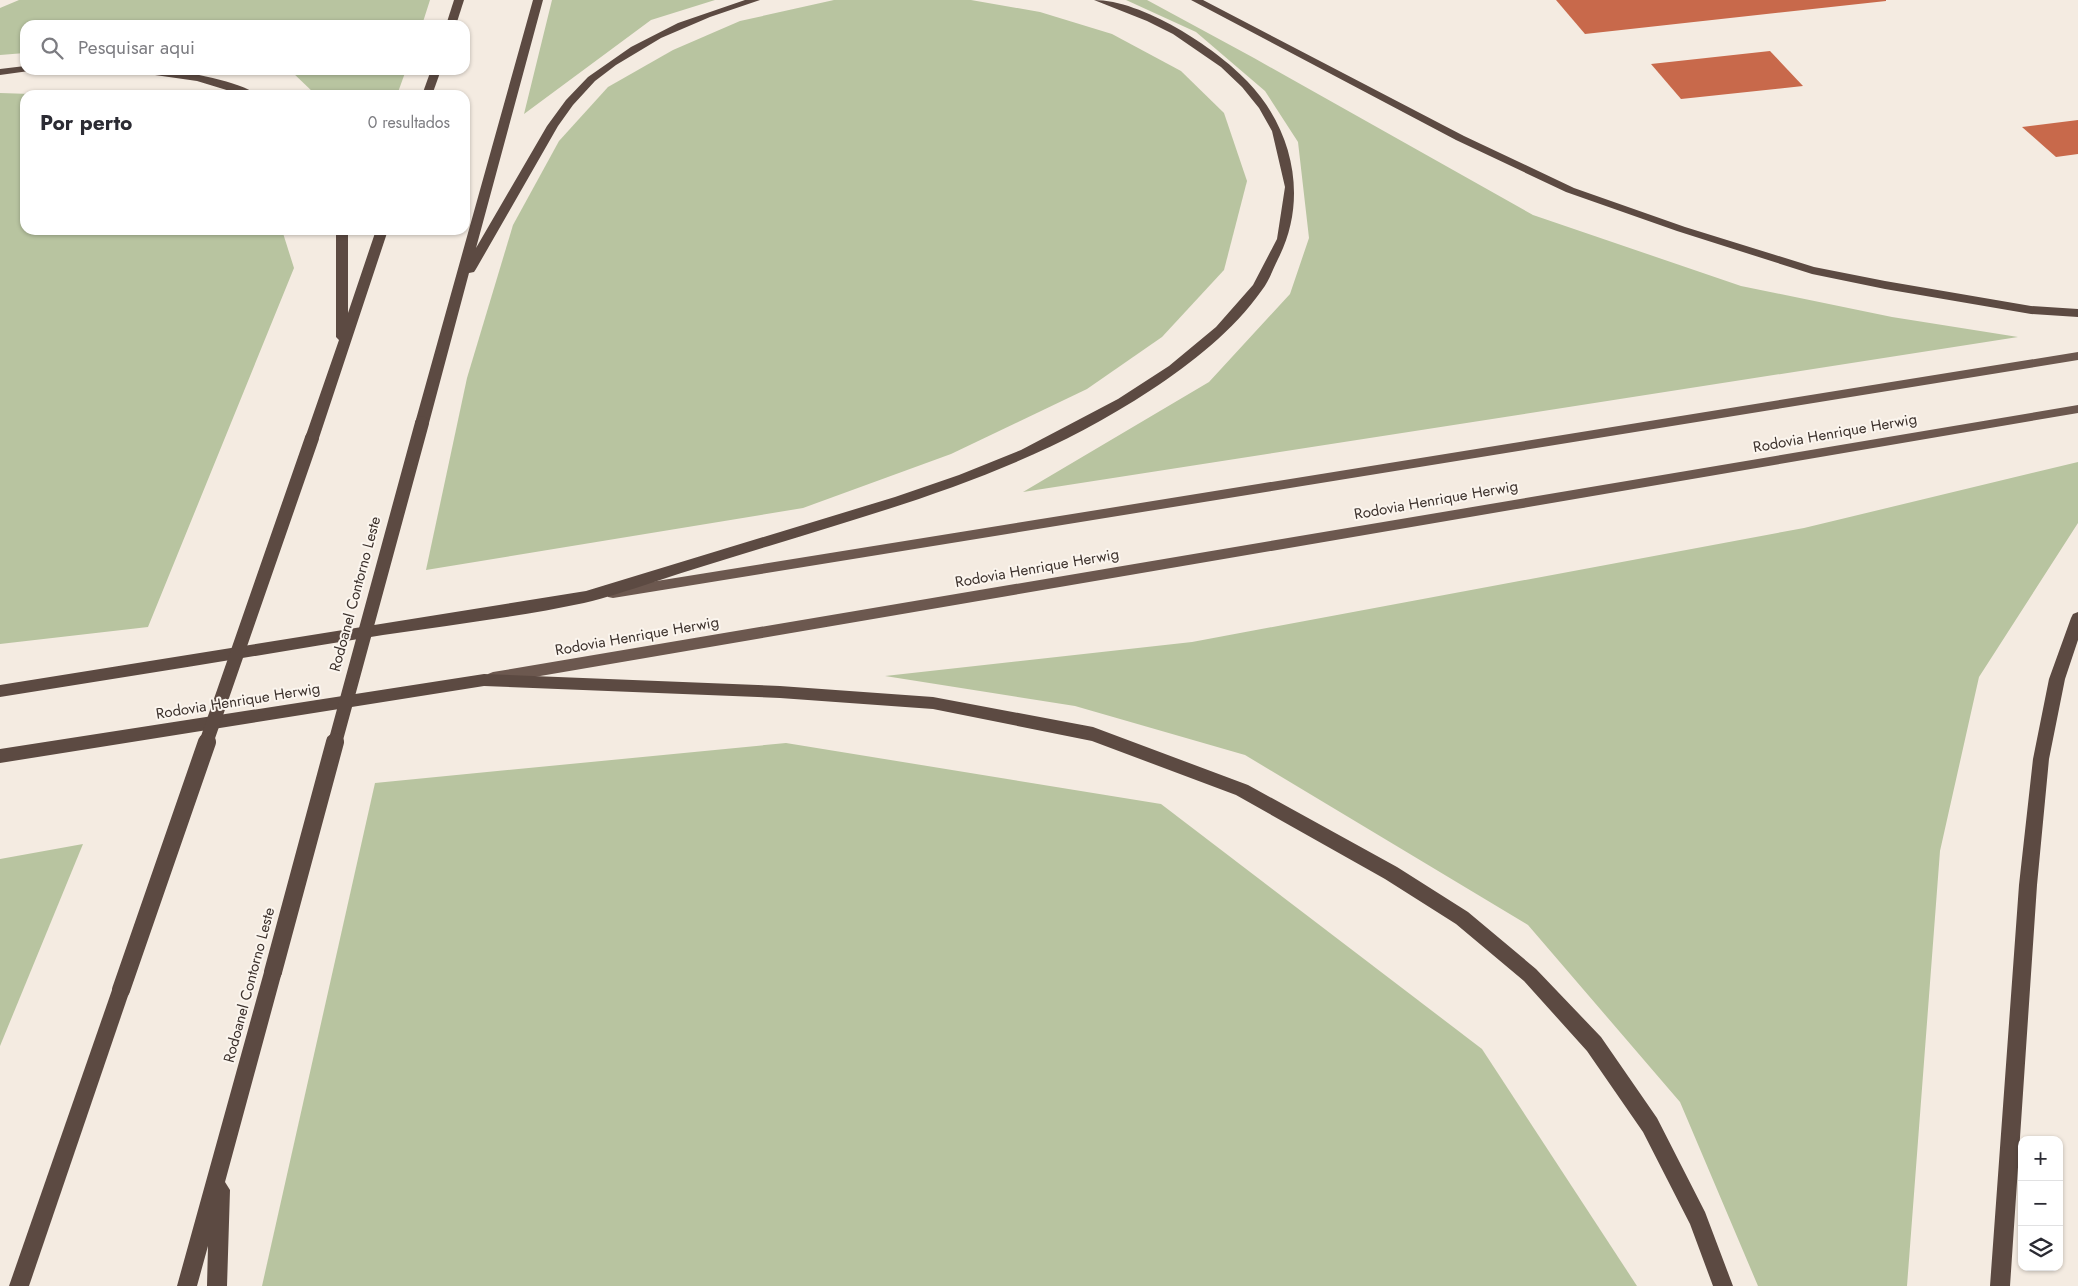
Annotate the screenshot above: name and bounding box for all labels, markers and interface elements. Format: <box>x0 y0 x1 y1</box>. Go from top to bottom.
search box <box>20 20 470 75</box>
icon: search <box>38 34 66 62</box>
text: Pesquisar aqui <box>78 34 195 61</box>
text: Por perto <box>40 108 132 138</box>
text: 0 resultados <box>368 111 450 134</box>
street label: Rodovia Henrique Herwig <box>1751 408 1919 458</box>
street label: Rodovia Henrique Herwig <box>1352 475 1520 525</box>
street label: Rodoanel Contorno Leste <box>324 514 386 674</box>
street label: Rodovia Henrique Herwig <box>953 543 1121 593</box>
street label: Rodovia Henrique Herwig <box>553 611 721 661</box>
street label: Rodovia Henrique Herwig <box>154 677 322 725</box>
street label: Rodoanel Contorno Leste <box>218 905 280 1065</box>
map controls <box>2018 1136 2063 1271</box>
button: + <box>2018 1136 2063 1181</box>
button: − <box>2018 1181 2063 1226</box>
button: layers <box>2018 1226 2063 1271</box>

